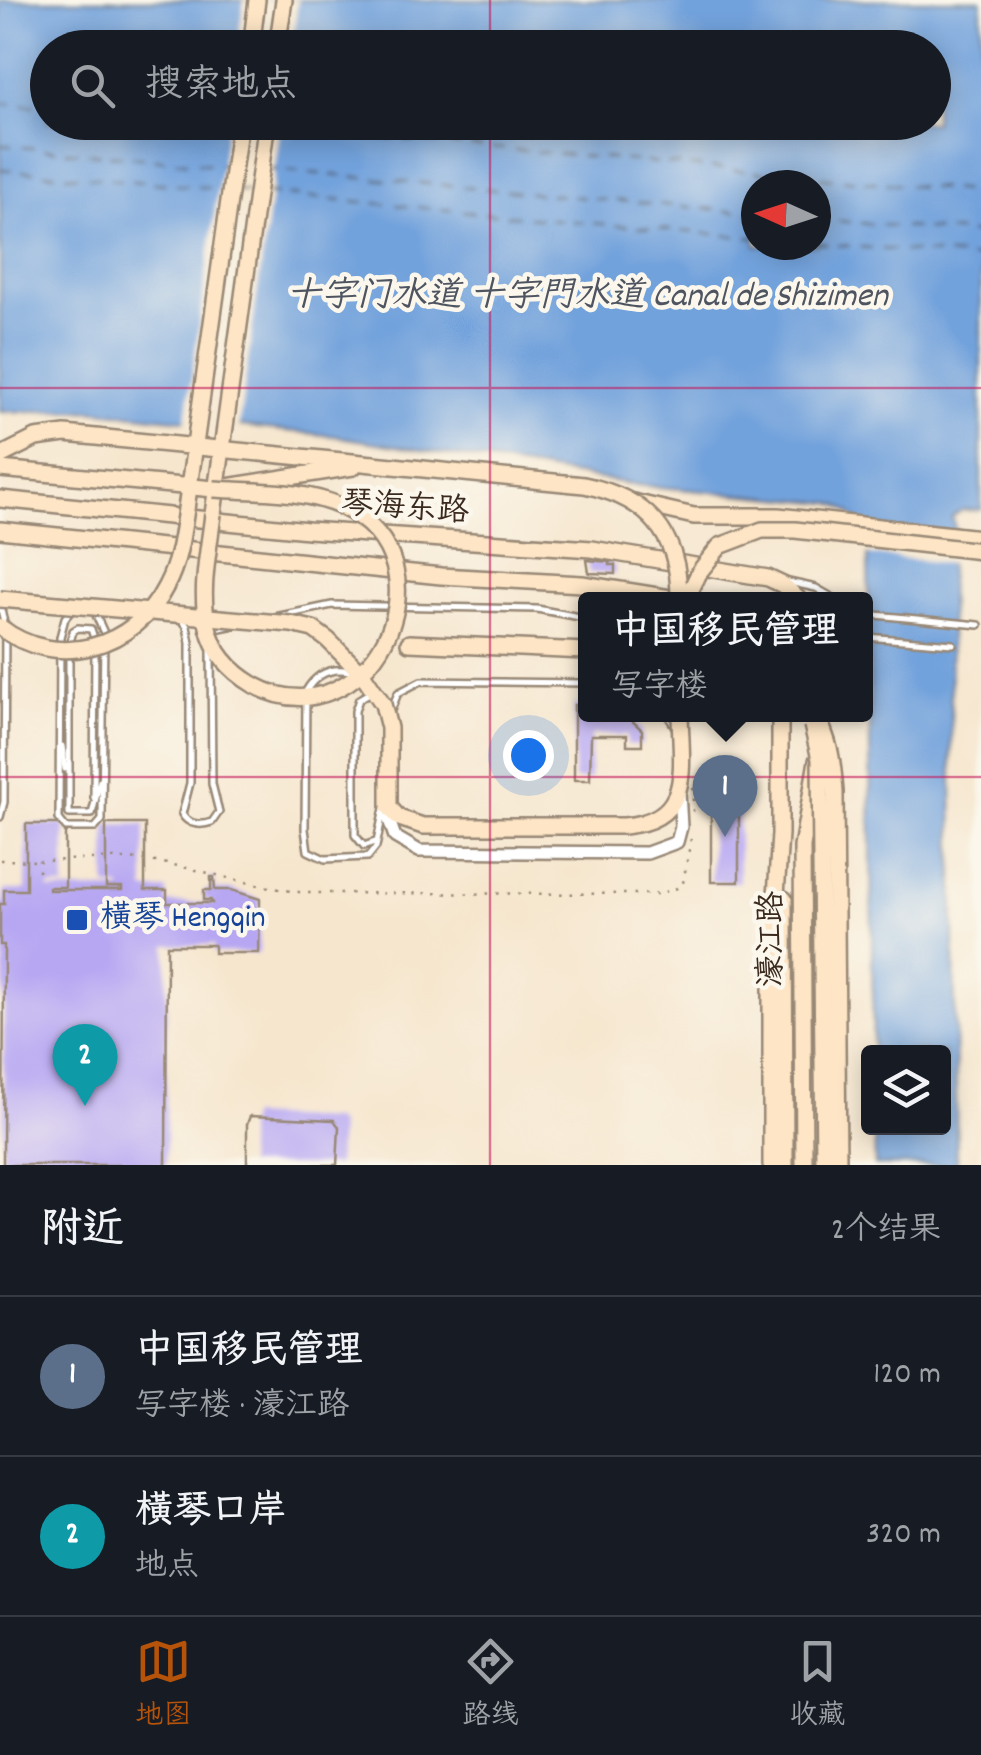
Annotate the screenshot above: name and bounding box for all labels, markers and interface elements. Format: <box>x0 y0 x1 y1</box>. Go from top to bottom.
search box <box>30 30 951 140</box>
icon: search <box>65 58 120 113</box>
text: 搜索地点 <box>145 60 297 115</box>
north arrow <box>741 170 831 260</box>
water label: 十字门水道 十字門水道 Canal de Shizimen <box>286 273 890 323</box>
street label: 琴海东路 <box>340 483 470 537</box>
popup <box>578 592 873 722</box>
text: 中国移民管理 <box>611 607 840 662</box>
text: 写字楼 <box>611 666 708 712</box>
your location <box>503 730 554 781</box>
pin: 1 <box>692 754 758 837</box>
street label: 濠江路 <box>751 891 797 987</box>
place label: 橫琴 Hengqin <box>100 897 265 943</box>
marker: 橫琴 Hengqin <box>64 907 90 933</box>
pin: 2 <box>52 1024 118 1106</box>
map controls <box>861 1045 951 1135</box>
button: layers <box>861 1045 951 1135</box>
text: 附近 <box>40 1203 124 1263</box>
text: 2个结果 <box>831 1209 941 1255</box>
text: 中国移民管理 <box>135 1326 363 1381</box>
text: 1 <box>69 1353 76 1399</box>
text: 120 m <box>873 1353 941 1399</box>
text: 写字楼 · 濠江路 <box>135 1385 349 1431</box>
text: 横琴口岸 <box>135 1486 287 1541</box>
text: 2 <box>66 1513 79 1559</box>
text: 320 m <box>866 1513 941 1559</box>
text: 地点 <box>135 1545 199 1591</box>
tab: 地图 <box>135 1634 192 1738</box>
tab: 路线 <box>462 1634 519 1738</box>
tab: 收藏 <box>789 1634 846 1738</box>

